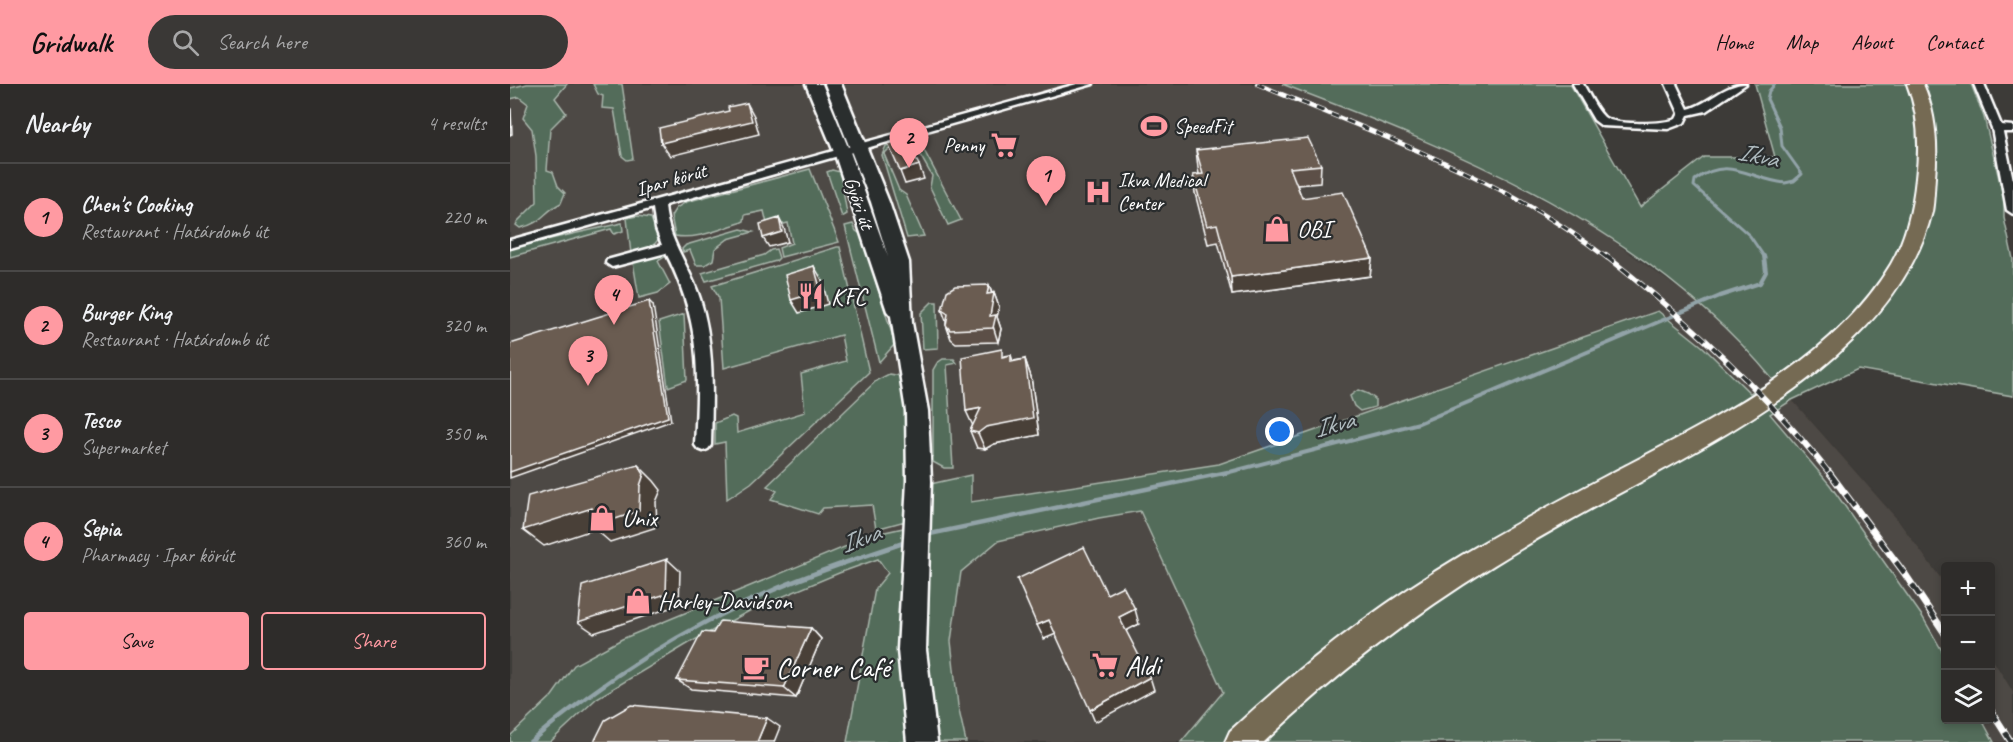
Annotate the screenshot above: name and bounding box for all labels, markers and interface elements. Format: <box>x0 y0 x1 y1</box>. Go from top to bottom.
search box <box>148 15 568 69</box>
text: Gridwalk <box>30 25 112 60</box>
icon: search <box>169 26 202 59</box>
text: Search here <box>217 28 307 56</box>
text: Home <box>1715 29 1753 55</box>
text: Map <box>1786 29 1818 55</box>
text: About <box>1851 29 1893 55</box>
text: Contact <box>1926 29 1983 55</box>
text: Nearby <box>24 107 89 140</box>
text: 4 results <box>427 111 486 136</box>
sports icon: SpeedFit <box>1139 111 1169 141</box>
place label: SpeedFit <box>1174 114 1235 139</box>
pin: 2 <box>890 118 928 168</box>
supermarket icon: Penny <box>989 130 1019 160</box>
place label: Penny <box>944 133 986 158</box>
water label: Ikva <box>1735 135 1784 176</box>
pin: 1 <box>1026 156 1066 206</box>
street label: Ipar körút <box>633 157 711 202</box>
place label: Ikva Medical Center <box>1118 168 1209 216</box>
street label: Győri út <box>838 174 880 235</box>
hospital icon: Ikva Medical Center <box>1083 177 1113 207</box>
text: Chen's Cooking <box>81 191 192 219</box>
text: 1 <box>39 205 48 230</box>
text: 220 m <box>443 205 486 230</box>
shop icon: OBI <box>1262 214 1292 244</box>
place label: OBI <box>1297 214 1336 244</box>
text: Restaurant · Határdomb út <box>81 219 268 244</box>
pin: 4 <box>594 276 634 325</box>
restaurant icon: KFC <box>796 281 826 311</box>
place label: KFC <box>831 281 868 311</box>
text: Burger King <box>81 299 171 327</box>
text: 2 <box>39 313 48 338</box>
text: 320 m <box>443 313 486 338</box>
text: Restaurant · Határdomb út <box>81 327 268 352</box>
pin: 3 <box>568 336 608 386</box>
water label: Ikva <box>1310 402 1360 445</box>
text: Tesco <box>81 407 120 435</box>
your location <box>1265 417 1294 446</box>
text: 3 <box>39 421 48 446</box>
text: 350 m <box>443 421 486 446</box>
text: Supermarket <box>81 435 166 460</box>
shop icon: Unix <box>587 503 617 533</box>
place label: Unix <box>622 503 659 533</box>
text: Sepia <box>81 515 121 543</box>
water label: Ikva <box>835 515 887 560</box>
text: 4 <box>39 529 48 554</box>
text: 360 m <box>443 529 486 554</box>
text: Pharmacy · Ipar körút <box>81 543 234 568</box>
map controls <box>1941 562 1995 724</box>
button: + <box>1941 562 1995 616</box>
shop icon: Harley-Davidson <box>623 586 653 616</box>
place label: Harley-Davidson <box>658 586 793 616</box>
button: Save <box>24 612 249 670</box>
button: Share <box>261 612 486 670</box>
button: − <box>1941 616 1995 670</box>
place label: Aldi <box>1125 648 1164 683</box>
place label: Corner Café <box>776 650 894 685</box>
supermarket icon: Aldi <box>1090 650 1120 680</box>
cafe icon: Corner Café <box>741 652 771 682</box>
button: layers <box>1941 670 1995 724</box>

